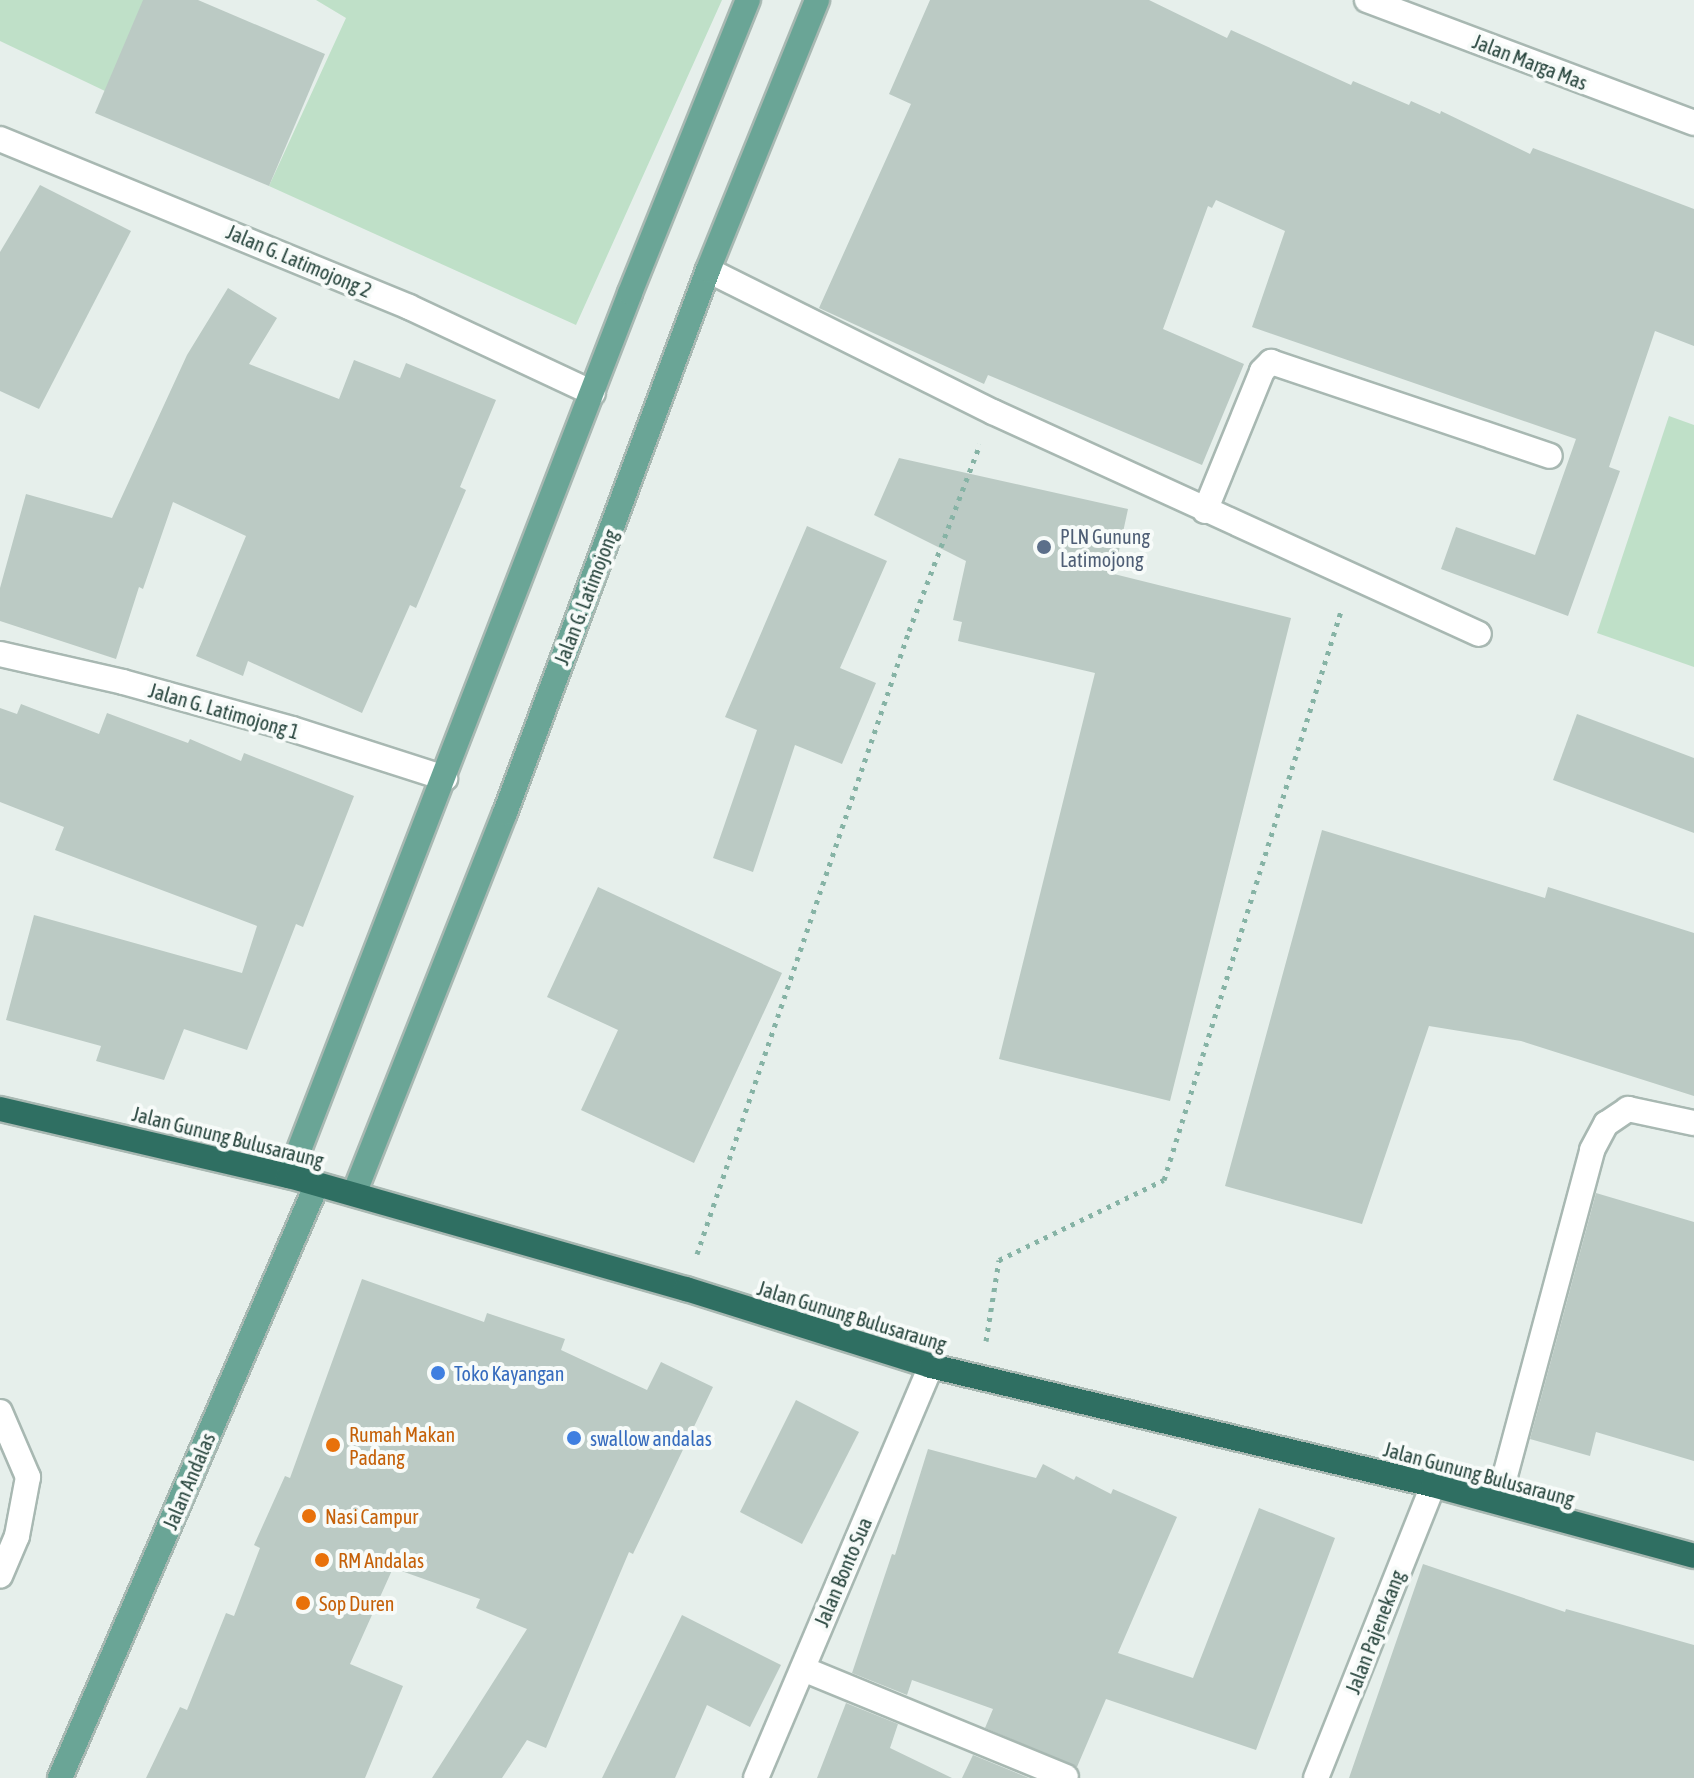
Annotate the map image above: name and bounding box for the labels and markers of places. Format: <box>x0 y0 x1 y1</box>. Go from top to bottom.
place label: PLN Gunung Latimojong <box>1060 524 1150 571</box>
marker: PLN Gunung Latimojong <box>1035 538 1053 556</box>
place label: Toko Kayangan <box>454 1361 564 1385</box>
marker: Toko Kayangan <box>429 1364 447 1382</box>
place label: Rumah Makan Padang <box>349 1422 455 1469</box>
place label: swallow andalas <box>590 1426 712 1450</box>
marker: swallow andalas <box>565 1429 583 1447</box>
marker: Rumah Makan Padang <box>324 1436 342 1454</box>
place label: Nasi Campur <box>325 1504 418 1528</box>
marker: Nasi Campur <box>300 1507 318 1525</box>
place label: RM Andalas <box>338 1548 424 1572</box>
marker: RM Andalas <box>313 1551 331 1569</box>
place label: Sop Duren <box>319 1591 395 1615</box>
marker: Sop Duren <box>294 1594 312 1612</box>

